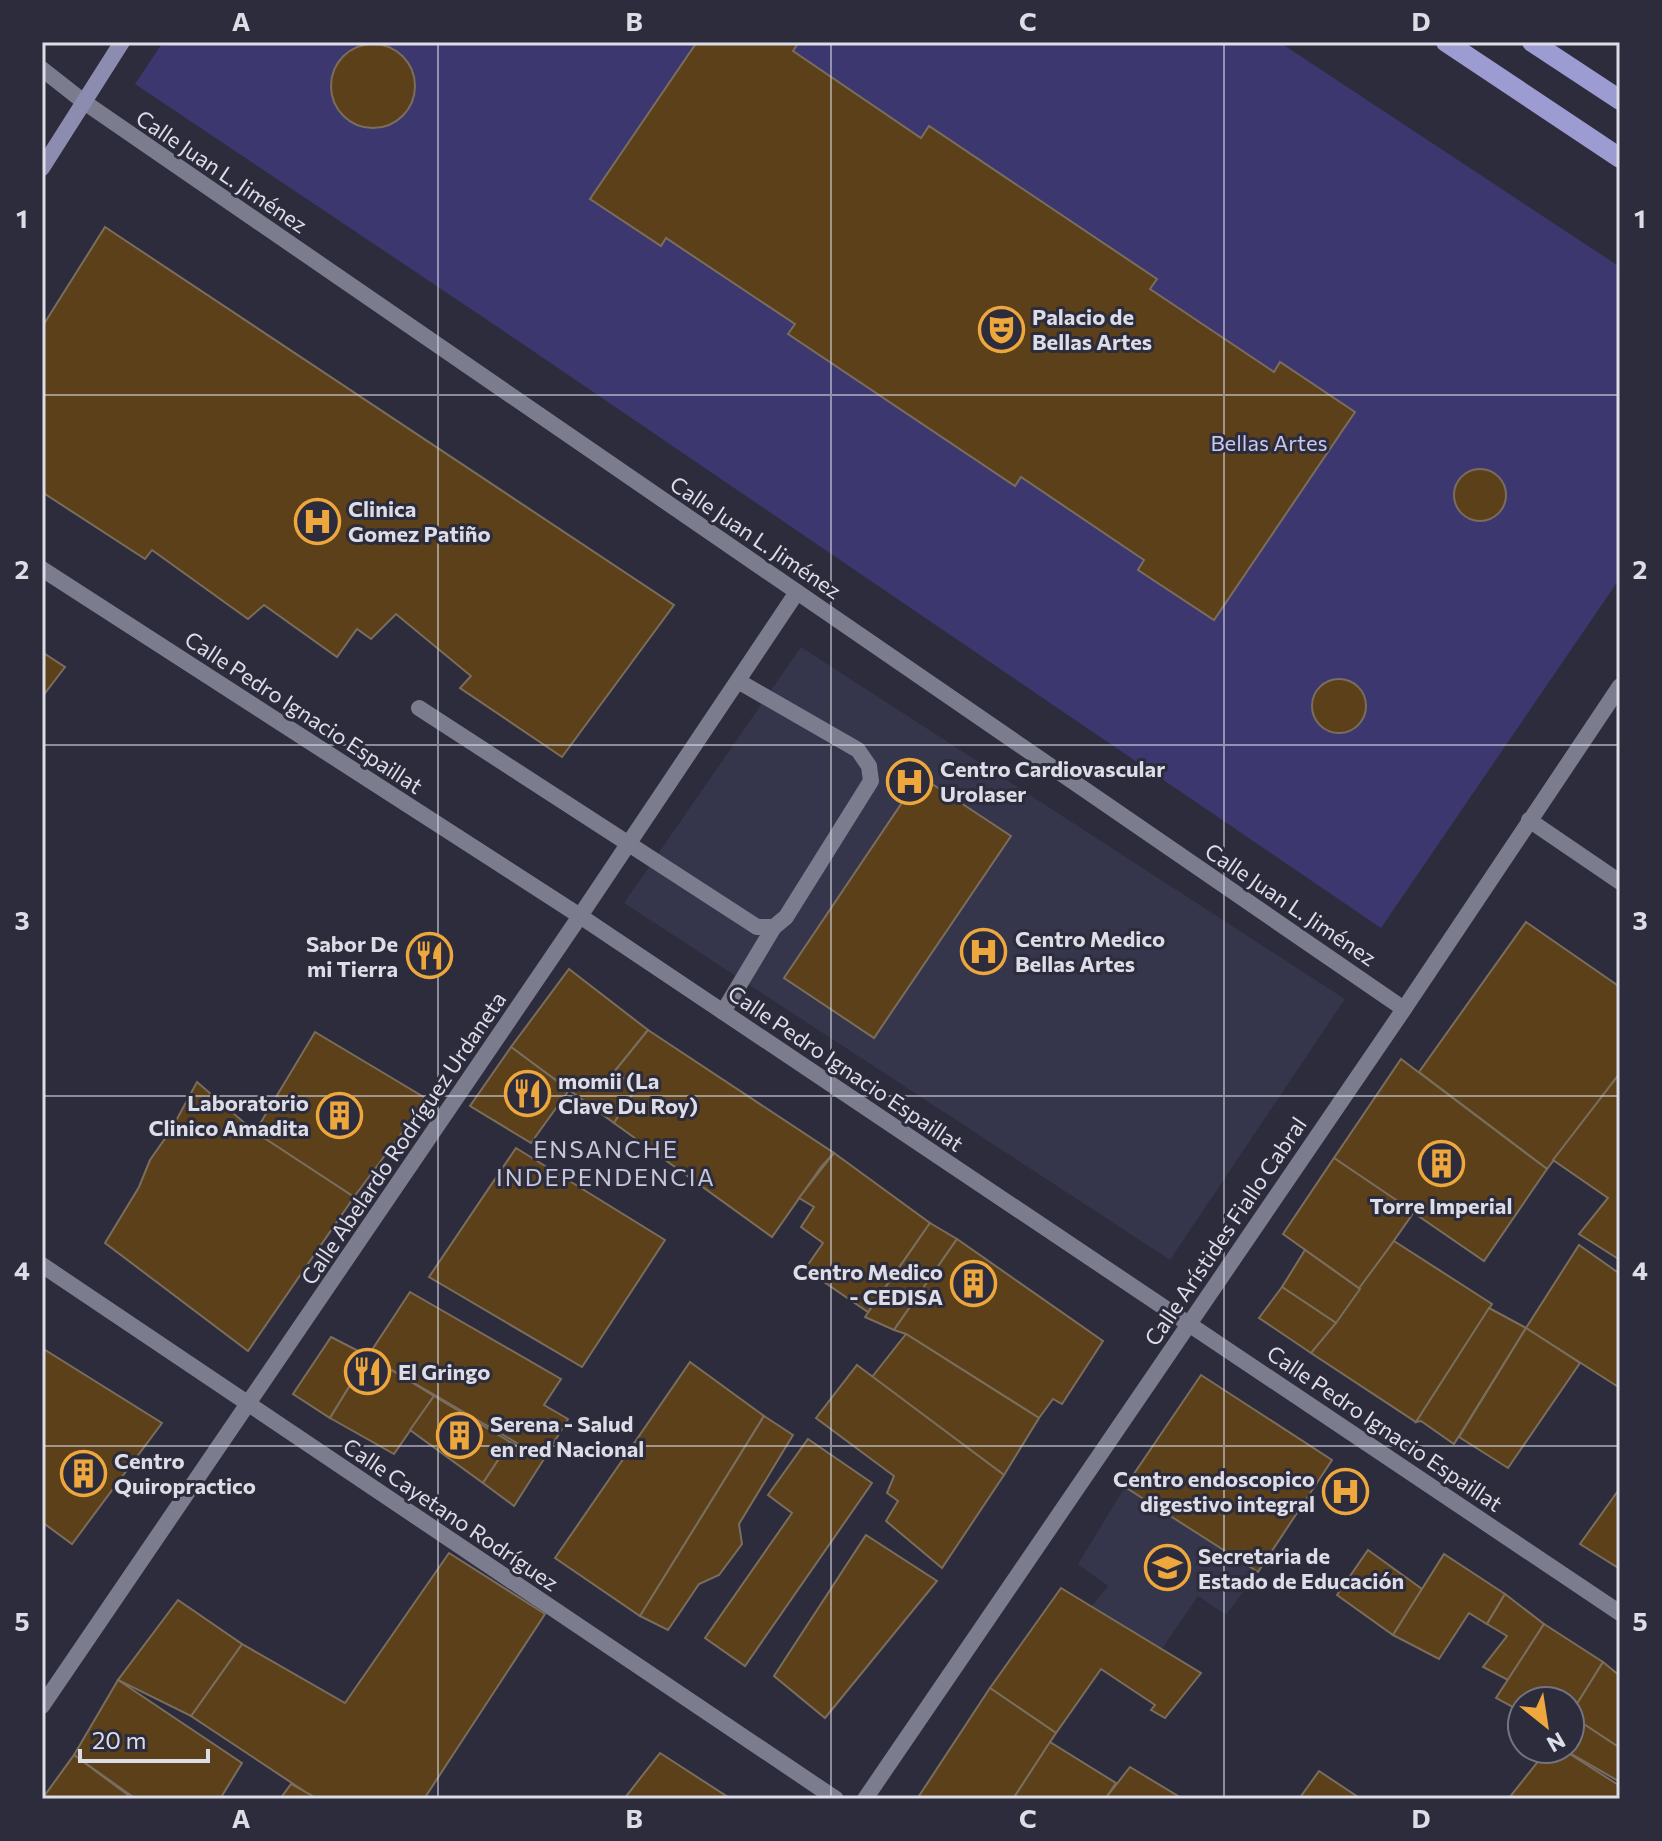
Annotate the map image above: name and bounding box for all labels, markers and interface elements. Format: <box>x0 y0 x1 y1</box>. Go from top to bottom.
text: A <box>232 5 251 36</box>
text: B <box>625 5 643 36</box>
text: C <box>1019 5 1037 36</box>
text: D <box>1411 5 1431 36</box>
street label: Calle Juan L. Jiménez <box>131 104 313 238</box>
text: 1 <box>16 202 28 233</box>
text: 1 <box>1634 202 1646 233</box>
place label: Palacio de Bellas Artes <box>1032 303 1152 355</box>
theatre icon: Palacio de Bellas Artes <box>977 305 1025 353</box>
park label: Bellas Artes <box>1210 429 1328 456</box>
street label: Calle Juan L. Jiménez <box>665 470 847 604</box>
place label: Clinica Gomez Patiño <box>348 495 491 547</box>
hospital icon: Clinica Gomez Patiño <box>293 497 341 545</box>
text: 2 <box>15 553 29 584</box>
text: 2 <box>1633 553 1647 584</box>
street label: Calle Pedro Ignacio Espaillat <box>180 625 428 799</box>
place label: Centro Cardiovascular Urolaser <box>940 755 1165 807</box>
hospital icon: Centro Cardiovascular Urolaser <box>885 757 933 805</box>
street label: Calle Juan L. Jiménez <box>1200 837 1382 971</box>
text: 3 <box>14 904 30 935</box>
text: 3 <box>1632 904 1648 935</box>
place label: Centro Medico Bellas Artes <box>1015 925 1165 977</box>
hospital icon: Centro Medico Bellas Artes <box>960 927 1008 975</box>
place label: Sabor De mi Tierra <box>306 930 398 982</box>
restaurant icon: Sabor De mi Tierra <box>405 932 453 980</box>
street label: Calle Pedro Ignacio Espaillat <box>723 979 969 1157</box>
street label: Calle Abelardo Rodríguez Urdaneta <box>295 986 511 1290</box>
place label: momii (La Clave Du Roy) <box>558 1067 698 1119</box>
restaurant icon: momii (La Clave Du Roy) <box>503 1069 551 1117</box>
place label: Laboratorio Clinico Amadita <box>149 1089 309 1141</box>
building icon: Laboratorio Clinico Amadita <box>316 1091 364 1139</box>
street label: Calle Arístides Fiallo Cabral <box>1138 1112 1312 1350</box>
district label: ENSANCHE INDEPENDENCIA <box>496 1134 716 1191</box>
building icon: Torre Imperial <box>1417 1140 1465 1188</box>
place label: Torre Imperial <box>1370 1192 1512 1219</box>
text: 4 <box>14 1254 30 1285</box>
text: 4 <box>1632 1254 1648 1285</box>
place label: Centro Medico - CEDISA <box>793 1258 943 1310</box>
building icon: Centro Medico - CEDISA <box>950 1260 998 1308</box>
street label: Calle Pedro Ignacio Espaillat <box>1262 1339 1508 1517</box>
restaurant icon: El Gringo <box>343 1347 391 1395</box>
place label: El Gringo <box>398 1358 490 1385</box>
place label: Serena - Salud en red Nacional <box>490 1410 644 1462</box>
building icon: Serena - Salud en red Nacional <box>435 1412 483 1460</box>
street label: Calle Cayetano Rodríguez <box>338 1432 564 1596</box>
place label: Centro Quiropractico <box>114 1447 256 1499</box>
building icon: Centro Quiropractico <box>59 1449 107 1497</box>
place label: Centro endoscopico digestivo integral <box>1113 1465 1315 1517</box>
hospital icon: Centro endoscopico digestivo integral <box>1322 1467 1370 1515</box>
place label: Secretaria de Estado de Educación <box>1198 1542 1404 1594</box>
school or university icon: Secretaria de Estado de Educación <box>1143 1544 1191 1592</box>
text: 5 <box>14 1605 30 1636</box>
text: 5 <box>1632 1605 1648 1636</box>
north arrow <box>1506 1685 1586 1765</box>
scale bar <box>80 1713 208 1763</box>
text: 20 m <box>92 1725 146 1754</box>
text: N <box>1542 1727 1570 1759</box>
text: A <box>232 1802 251 1833</box>
text: B <box>625 1802 643 1833</box>
text: C <box>1019 1802 1037 1833</box>
text: D <box>1411 1802 1431 1833</box>

